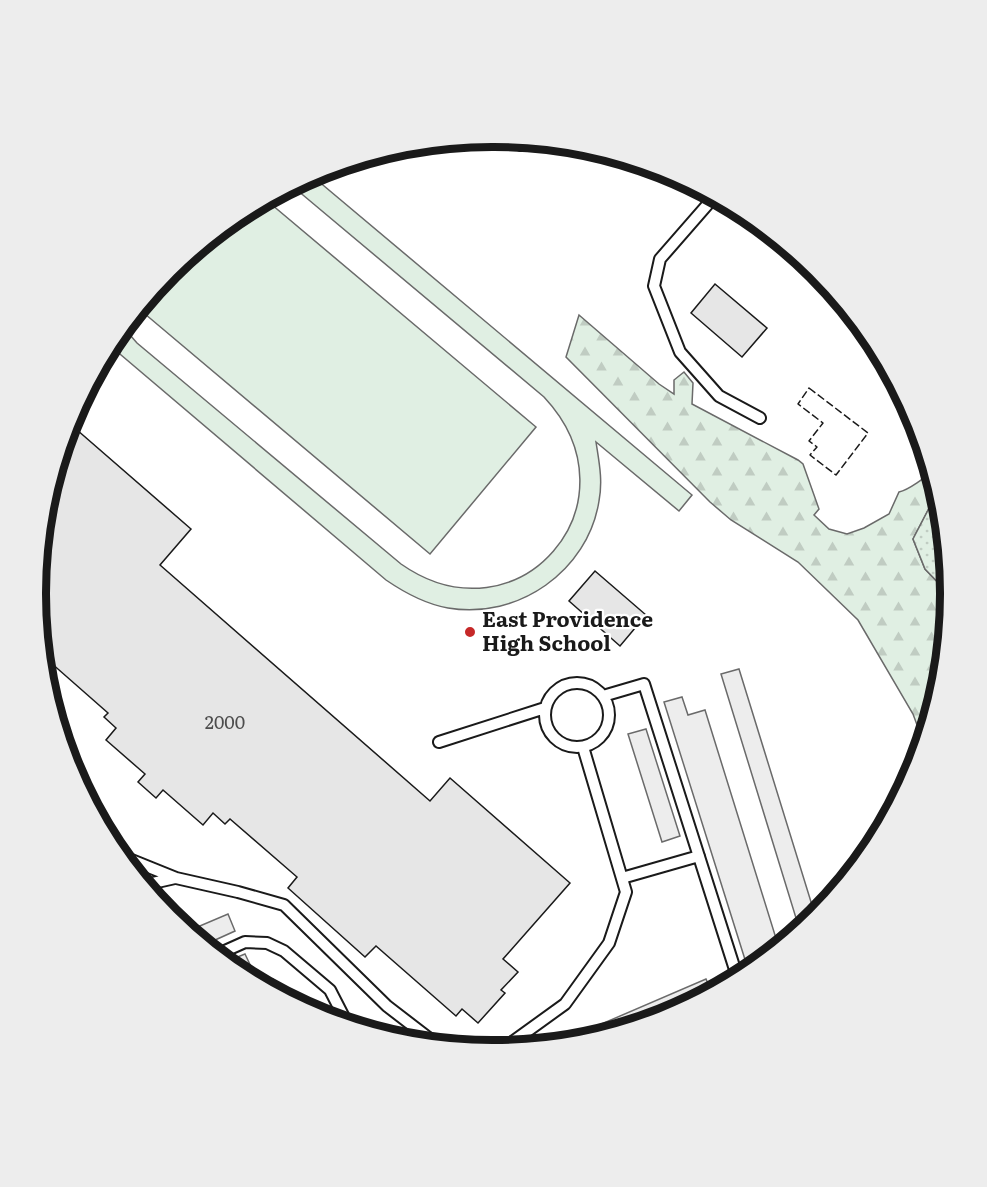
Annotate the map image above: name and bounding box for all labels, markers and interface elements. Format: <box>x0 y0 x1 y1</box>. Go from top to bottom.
place label: East Providence High School <box>482 602 653 657</box>
marker: East Providence High School <box>463 625 477 639</box>
house number: 2000 <box>205 708 245 735</box>

